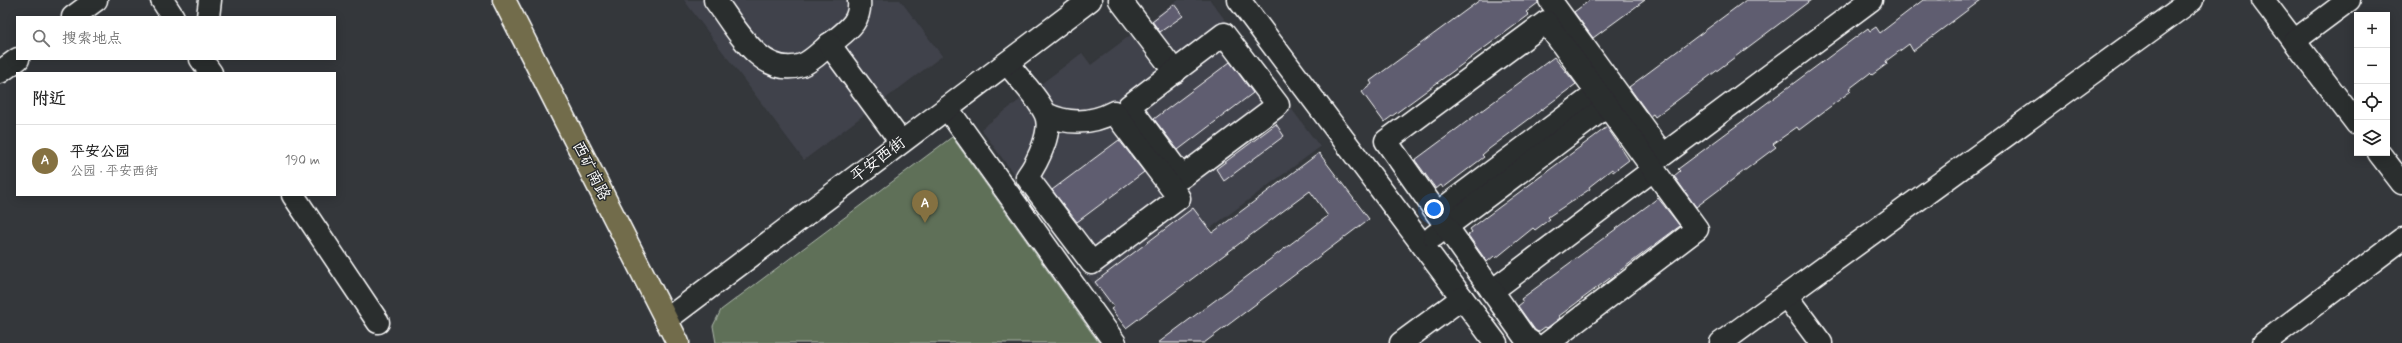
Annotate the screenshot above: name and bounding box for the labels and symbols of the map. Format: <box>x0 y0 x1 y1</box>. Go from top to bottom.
street label: 平安西街 <box>846 132 910 188</box>
street label: 西矿南路 <box>567 138 615 204</box>
pin: A <box>912 190 938 223</box>
your location <box>1424 199 1444 219</box>

